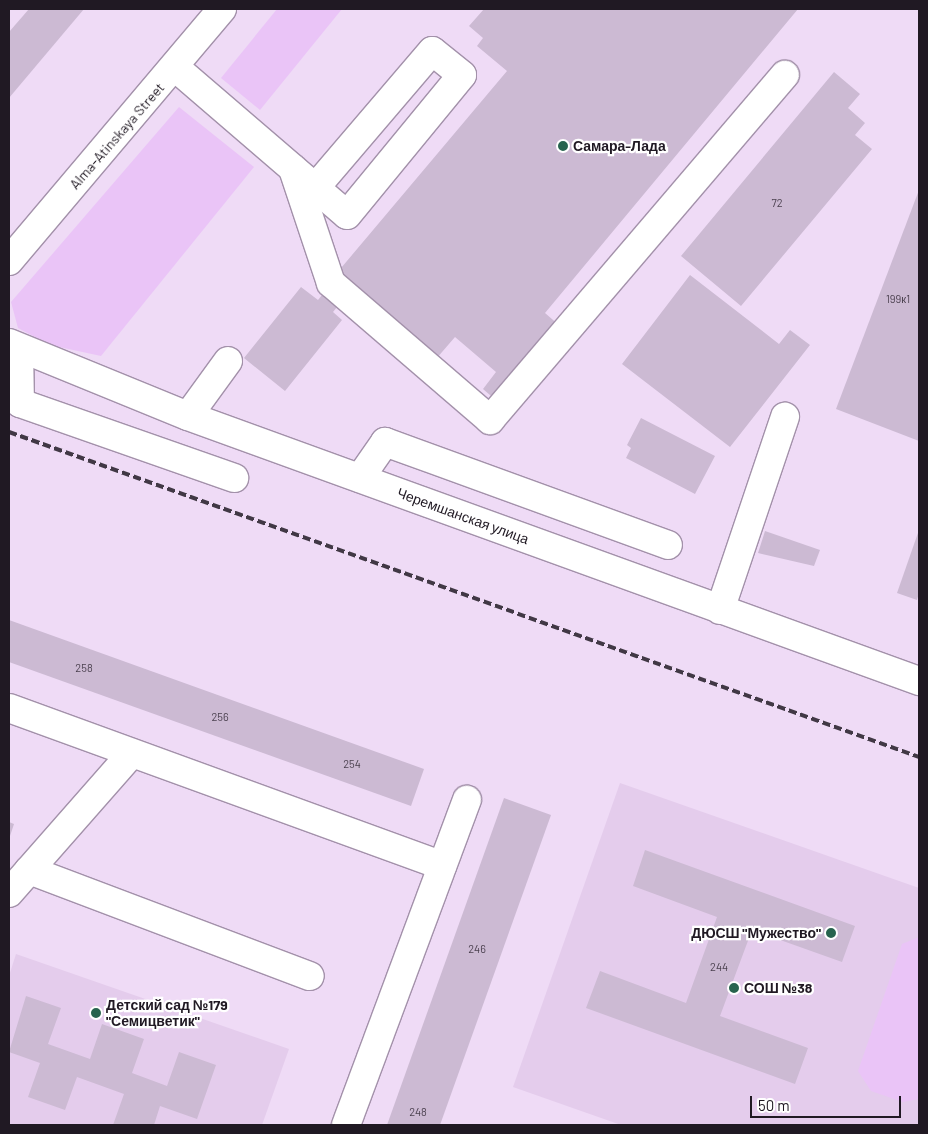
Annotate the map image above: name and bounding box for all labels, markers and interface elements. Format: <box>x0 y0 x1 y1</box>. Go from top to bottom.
street label: Alma-Atinskaya Street <box>66 79 168 193</box>
place label: Самара-Лада <box>573 138 666 154</box>
marker: Самара-Лада <box>557 140 569 152</box>
house number: 72 <box>771 196 783 210</box>
house number: 199к1 <box>886 292 910 306</box>
street label: Черемшанская улица <box>395 484 531 548</box>
house number: 258 <box>75 661 93 675</box>
house number: 256 <box>211 710 229 724</box>
house number: 254 <box>343 757 361 771</box>
place label: ДЮСШ "Мужество" <box>691 925 821 941</box>
marker: ДЮСШ "Мужество" <box>825 927 837 939</box>
house number: 246 <box>468 942 486 956</box>
house number: 244 <box>710 960 728 974</box>
place label: СОШ №38 <box>744 980 812 996</box>
marker: СОШ №38 <box>728 982 740 994</box>
place label: Детский сад №179 "Семицветик" <box>106 997 228 1030</box>
marker: Детский сад №179 "Семицветик" <box>90 1007 102 1019</box>
scale bar <box>753 1086 904 1118</box>
text: 50 m <box>758 1096 790 1114</box>
house number: 248 <box>409 1105 427 1119</box>

